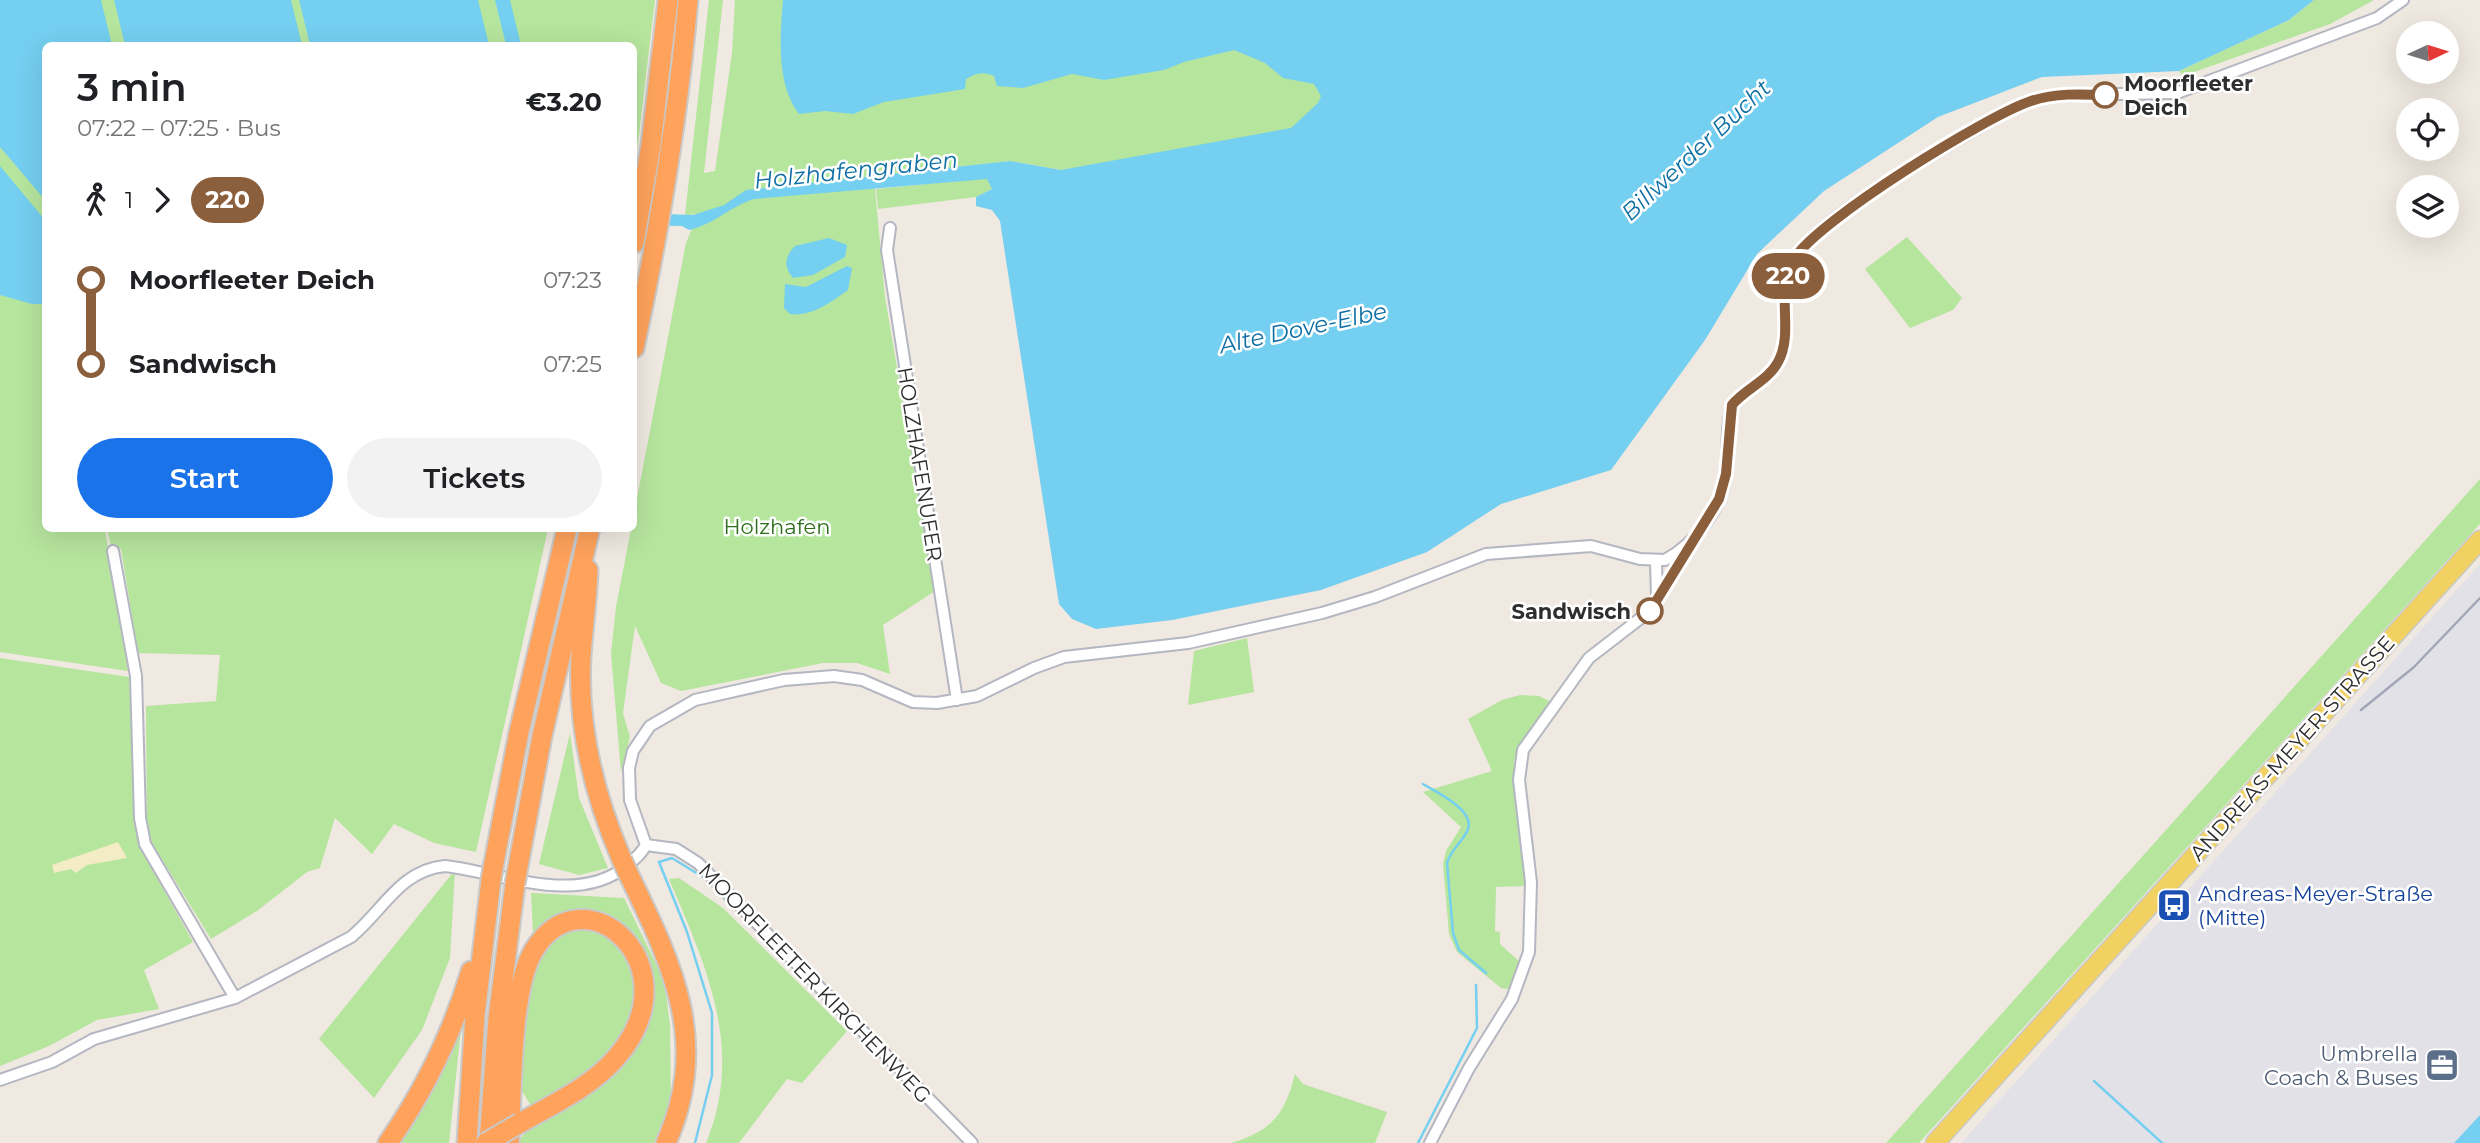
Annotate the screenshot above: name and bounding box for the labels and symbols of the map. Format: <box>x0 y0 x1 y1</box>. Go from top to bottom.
north arrow <box>2396 21 2459 84</box>
place label: Moorfleeter Deich <box>2124 71 2253 120</box>
water label: Billwerder Bucht <box>1616 73 1777 226</box>
marker: Moorfleeter Deich <box>2092 82 2118 108</box>
water label: Holzhafengraben <box>753 145 959 195</box>
line badge: 220 <box>1748 253 1828 299</box>
water label: Alte Dove-Elbe <box>1215 297 1389 360</box>
street label: HOLZHAFENUFER <box>892 365 948 563</box>
park label: Holzhafen <box>723 514 831 539</box>
marker: Sandwisch <box>1637 598 1663 624</box>
place label: Sandwisch <box>1512 599 1631 624</box>
street label: ANDREAS-MEYER-STRASSE <box>2184 630 2400 866</box>
street label: MOORFLEETER KIRCHENWEG <box>694 858 936 1108</box>
place label: Andreas-Meyer-Straße (Mitte) <box>2198 881 2433 930</box>
bus stop icon: Andreas-Meyer-Straße (Mitte) <box>2155 886 2193 924</box>
place label: Umbrella Coach & Buses <box>2264 1041 2418 1090</box>
office icon: Umbrella Coach & Buses <box>2423 1046 2461 1084</box>

